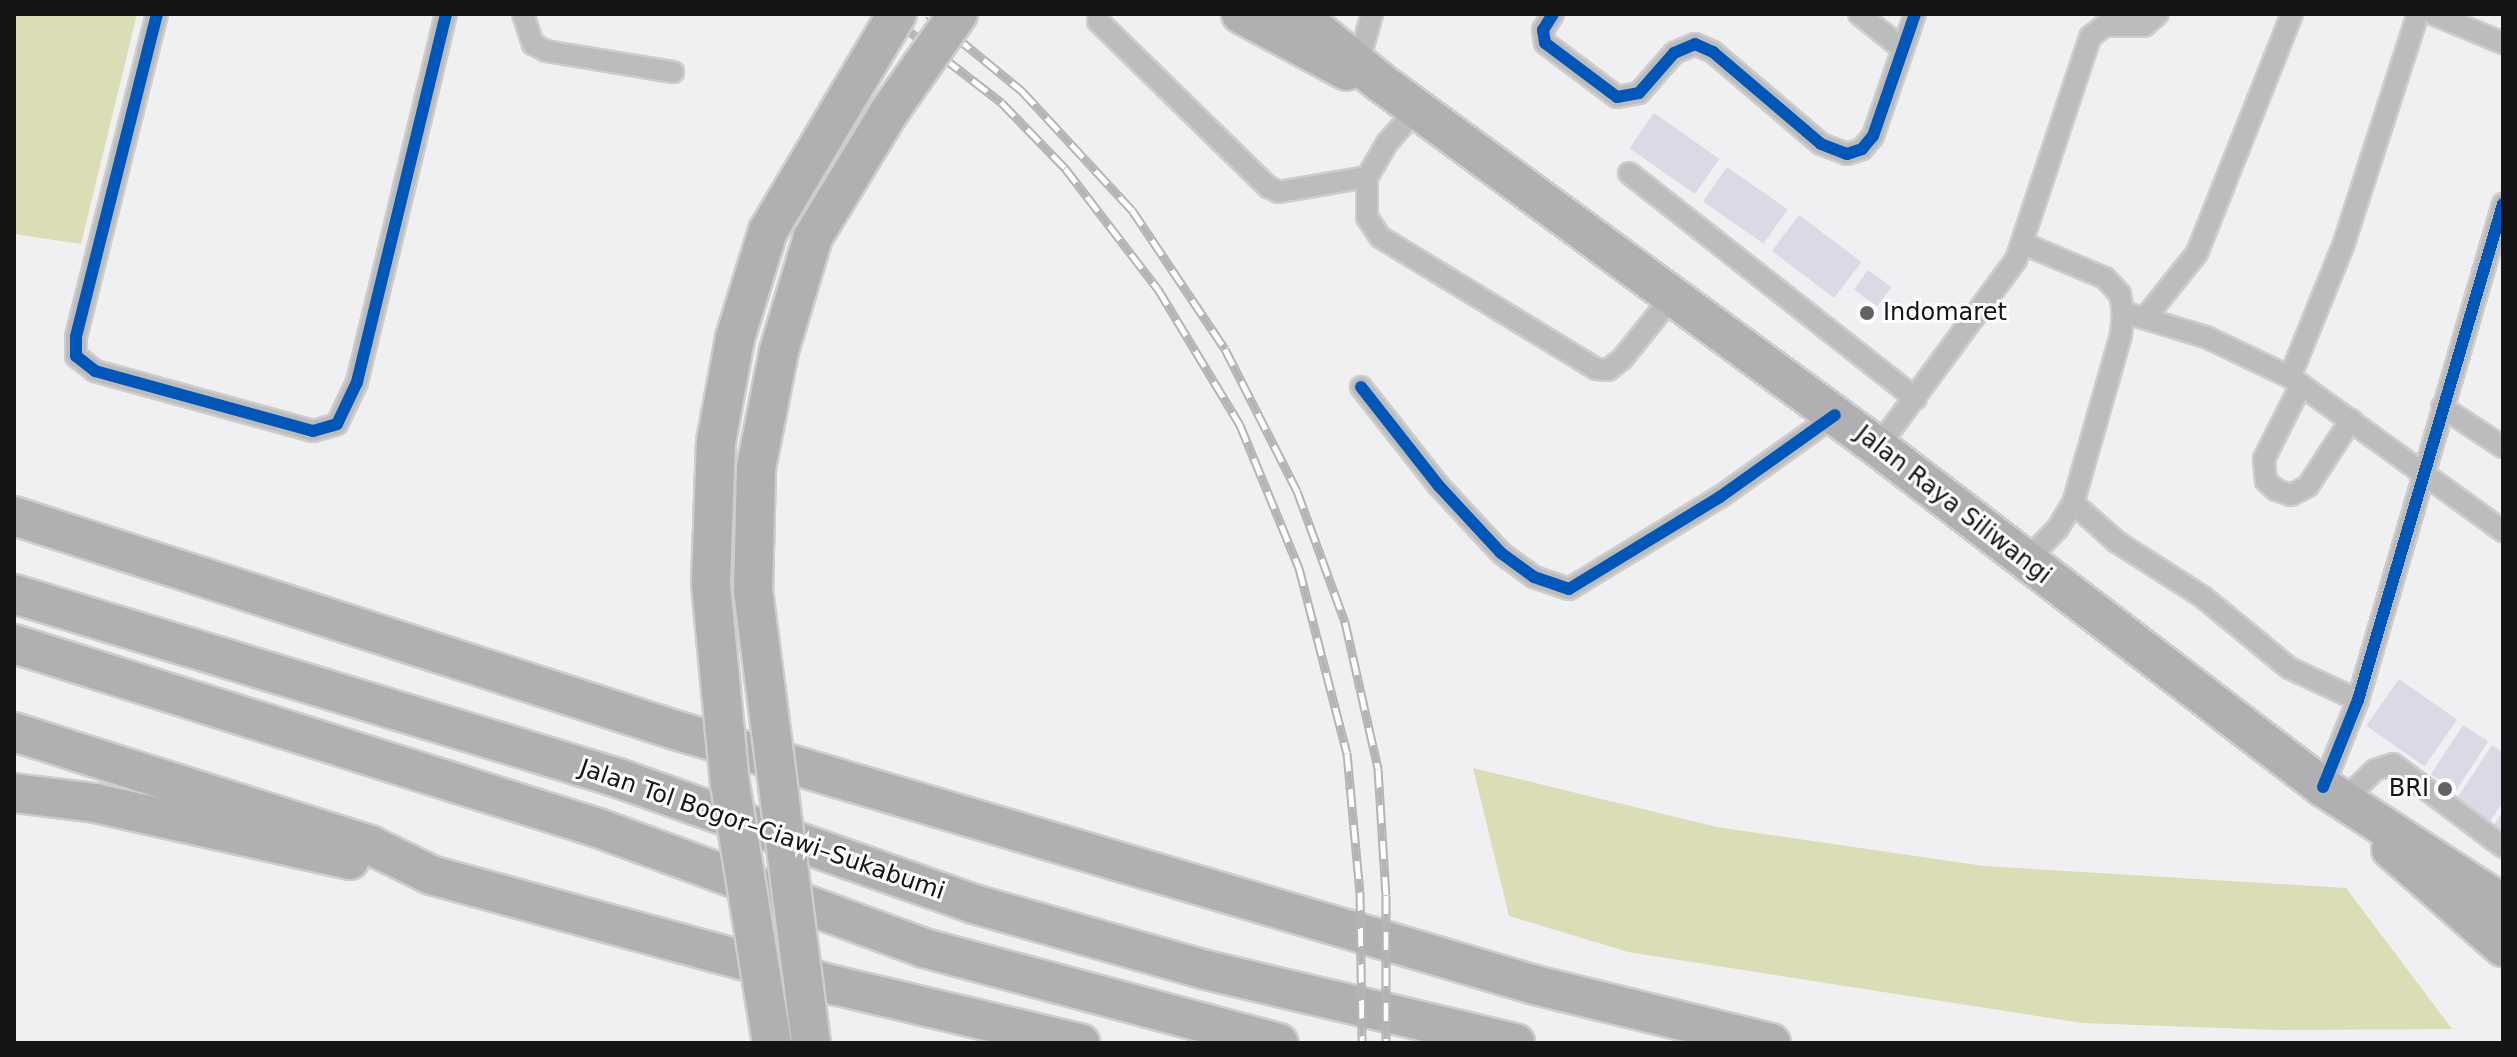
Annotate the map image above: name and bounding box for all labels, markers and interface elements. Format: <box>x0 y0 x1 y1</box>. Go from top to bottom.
place label: Indomaret <box>1883 299 2007 327</box>
marker: Indomaret <box>1858 304 1876 322</box>
street label: Jalan Raya Siliwangi <box>1850 420 2056 590</box>
street label: Jalan Tol Bogor–Ciawi–Sukabumi <box>576 754 948 906</box>
place label: BRI <box>2389 775 2429 803</box>
marker: BRI <box>2436 780 2454 798</box>

